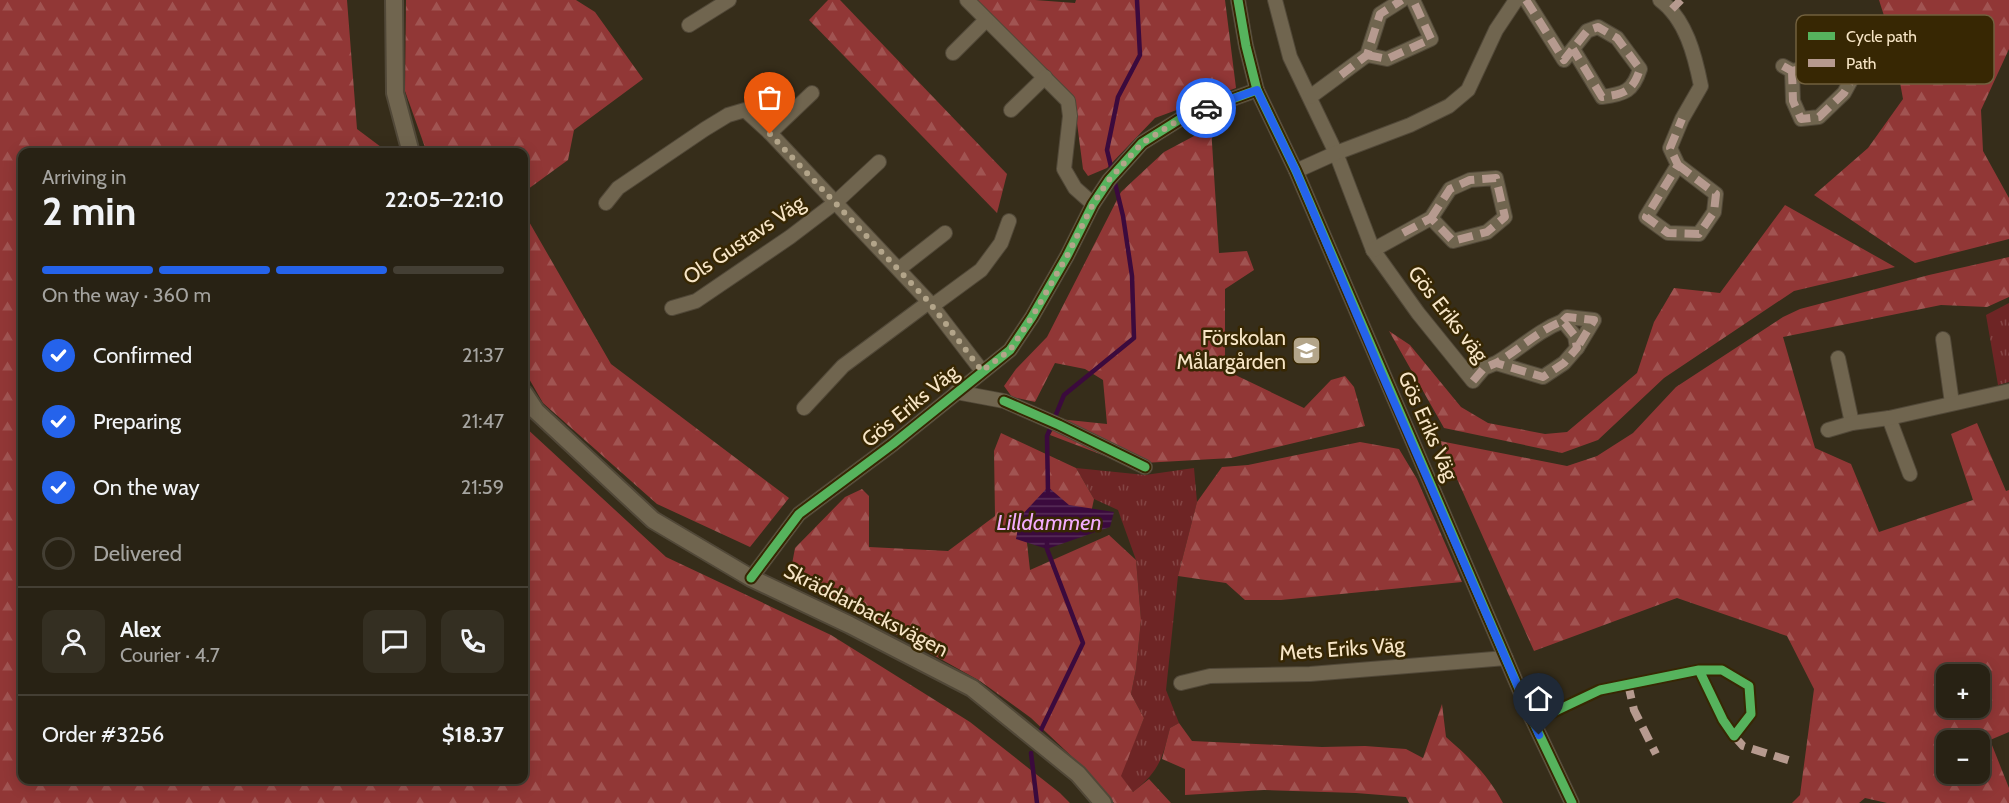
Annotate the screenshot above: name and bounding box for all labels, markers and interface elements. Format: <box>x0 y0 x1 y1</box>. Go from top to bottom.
legend <box>1796 15 1994 84</box>
text: Cycle path <box>1846 27 1917 46</box>
text: Path <box>1846 54 1877 73</box>
pin <box>744 72 795 134</box>
courier <box>1176 78 1236 138</box>
icon: bag <box>753 81 786 114</box>
icon: car <box>1190 92 1223 125</box>
text: Arriving in <box>42 165 126 189</box>
text: 22:05–22:10 <box>385 186 504 213</box>
text: 2 min <box>42 187 136 235</box>
street label: Ols Gustavs Väg <box>678 189 810 289</box>
street label: Gös Eriks väg <box>1403 261 1494 367</box>
text: On the way · 360 m <box>42 283 211 307</box>
place label: Förskolan Målargården <box>1176 325 1286 374</box>
school or university icon: Förskolan Målargården <box>1291 334 1323 366</box>
icon: check <box>42 339 75 372</box>
text: Confirmed <box>93 342 192 369</box>
text: 21:37 <box>462 343 504 367</box>
street label: Gös Eriks Väg <box>856 359 963 452</box>
street label: Gös Eriks Väg <box>1393 367 1464 485</box>
icon: check <box>42 405 75 438</box>
text: Preparing <box>93 408 181 435</box>
text: 21:47 <box>461 409 504 433</box>
icon: check <box>42 471 75 504</box>
text: On the way <box>93 474 200 501</box>
text: 21:59 <box>461 475 504 499</box>
water label: Lilldammen <box>996 509 1102 536</box>
text: Delivered <box>93 540 182 567</box>
street label: Skräddarbacksvägen <box>780 557 952 662</box>
button: person <box>42 610 105 673</box>
button: chat <box>363 610 426 673</box>
button: phone <box>441 610 504 673</box>
text: Alex <box>120 616 161 643</box>
street label: Mets Eriks Väg <box>1278 632 1406 665</box>
text: Courier · 4.7 <box>120 643 220 667</box>
map controls <box>1936 664 1990 784</box>
button: + <box>1936 664 1990 718</box>
pin <box>1513 673 1564 735</box>
icon: home <box>1522 682 1555 715</box>
text: Order #3256 <box>42 721 164 748</box>
text: $18.37 <box>442 721 504 748</box>
button: − <box>1936 730 1990 784</box>

